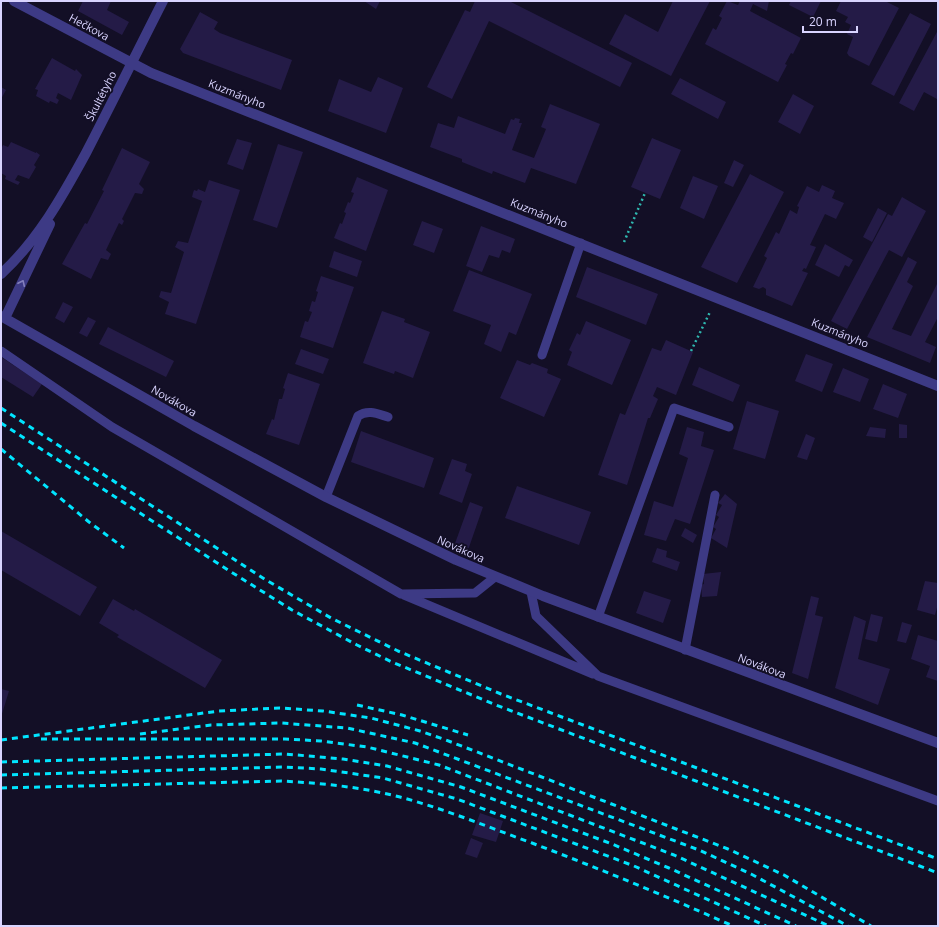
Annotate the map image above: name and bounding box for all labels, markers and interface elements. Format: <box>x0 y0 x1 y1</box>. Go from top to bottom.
scale bar <box>803 8 857 34</box>
street label: Hečkova <box>66 10 112 43</box>
text: 20 m <box>809 13 837 30</box>
street label: Škultétyho <box>82 68 120 123</box>
street label: Kuzmányho <box>206 75 268 112</box>
street label: Kuzmányho <box>508 194 570 231</box>
one-way arrow <box>17 280 25 287</box>
street label: Kuzmányho <box>809 314 871 351</box>
street label: Novákova <box>149 381 200 420</box>
street label: Novákova <box>435 531 487 566</box>
street label: Novákova <box>736 649 788 682</box>

